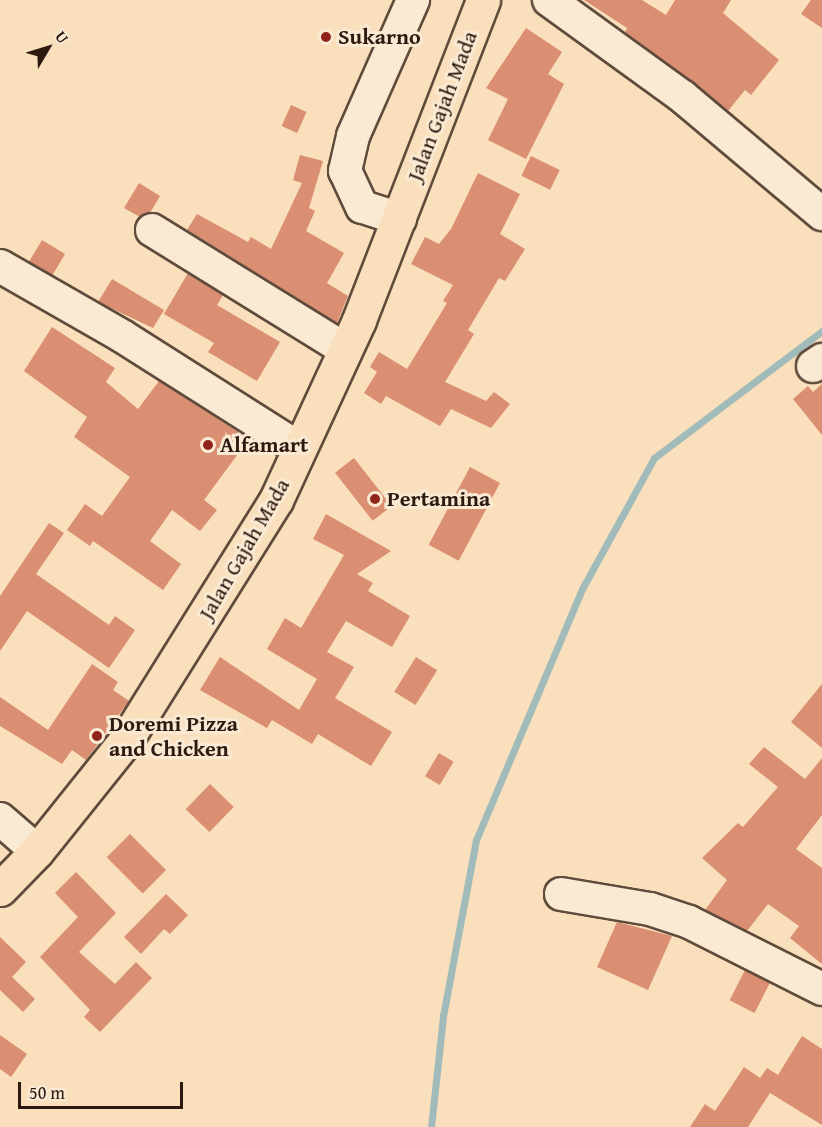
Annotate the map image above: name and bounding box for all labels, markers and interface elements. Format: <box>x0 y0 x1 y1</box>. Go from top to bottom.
north arrow <box>18 18 78 78</box>
place label: Sukarno <box>338 24 421 50</box>
text: U <box>49 25 75 49</box>
street label: Jalan Gajah Mada <box>401 27 483 185</box>
marker: Sukarno <box>319 30 333 44</box>
place label: Alfamart <box>220 432 308 458</box>
marker: Alfamart <box>201 438 215 452</box>
street label: Jalan Gajah Mada <box>193 474 295 624</box>
place label: Pertamina <box>387 486 490 512</box>
marker: Pertamina <box>368 492 382 506</box>
place label: Doremi Pizza and Chicken <box>109 710 238 762</box>
marker: Doremi Pizza and Chicken <box>90 729 104 743</box>
scale bar <box>21 1070 186 1108</box>
text: 50 m <box>29 1079 65 1106</box>

